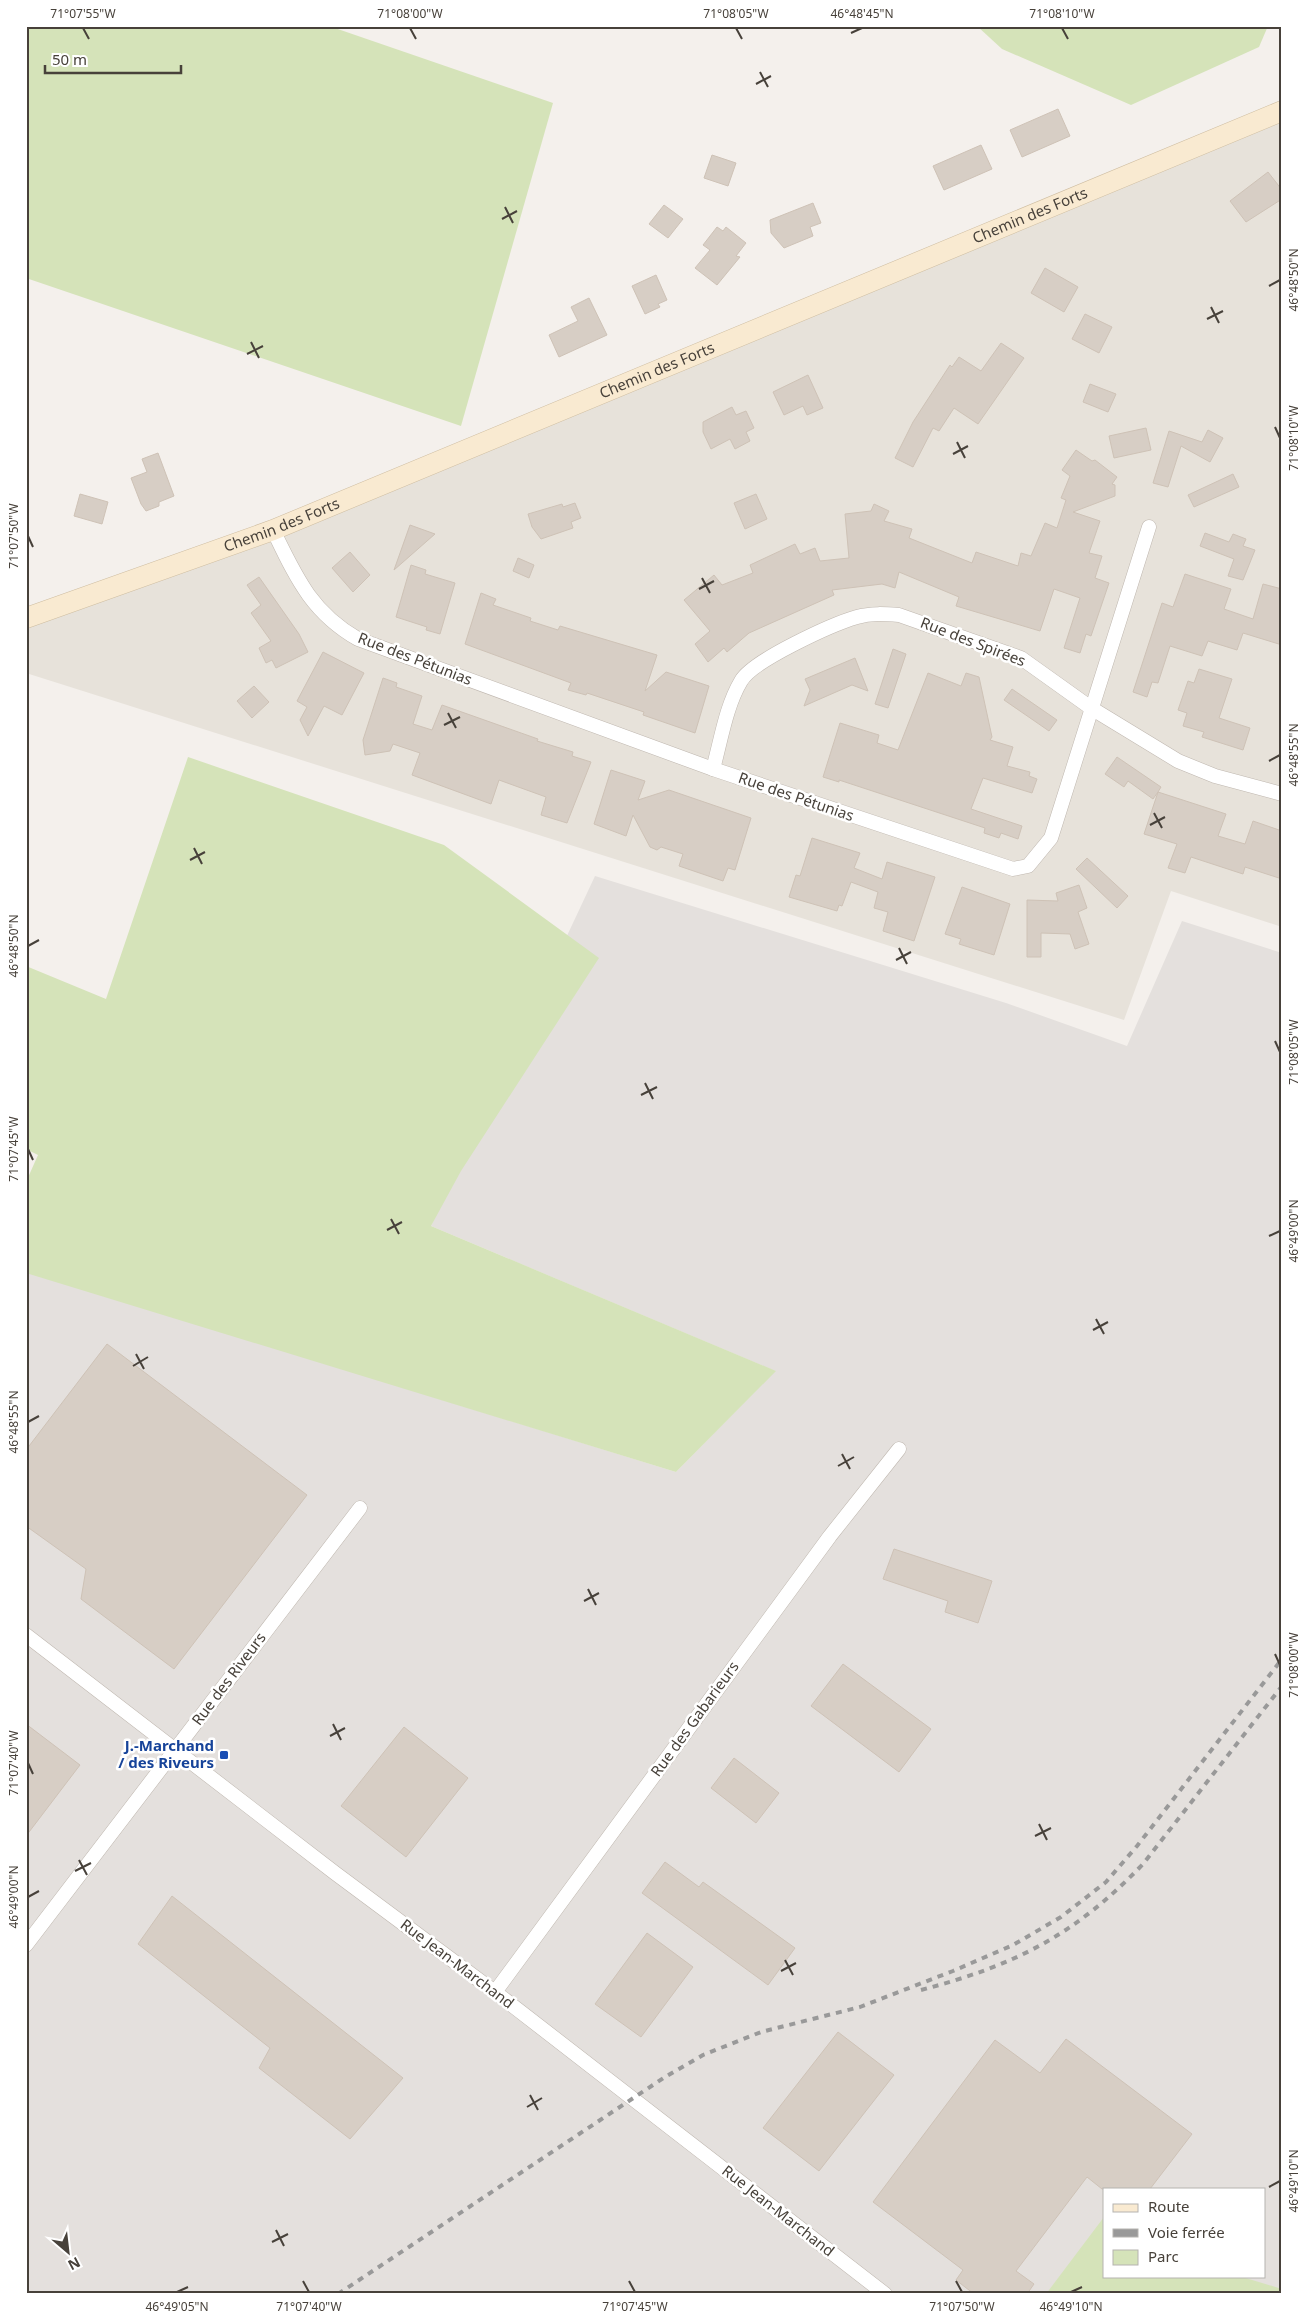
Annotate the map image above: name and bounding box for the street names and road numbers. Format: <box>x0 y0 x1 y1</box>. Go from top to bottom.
street label: Chemin des Forts <box>969 182 1090 247</box>
street label: Chemin des Forts <box>596 337 717 402</box>
street label: Chemin des Forts <box>221 493 342 556</box>
street label: Rue des Spirées <box>918 612 1029 670</box>
street label: Rue des Pétunias <box>355 627 475 689</box>
street label: Rue des Pétunias <box>736 767 857 825</box>
street label: Rue des Riveurs <box>187 1628 270 1729</box>
street label: Rue des Gabarieurs <box>646 1657 743 1780</box>
street label: Rue Jean-Marchand <box>397 1914 518 2013</box>
street label: Rue Jean-Marchand <box>718 2160 839 2260</box>

